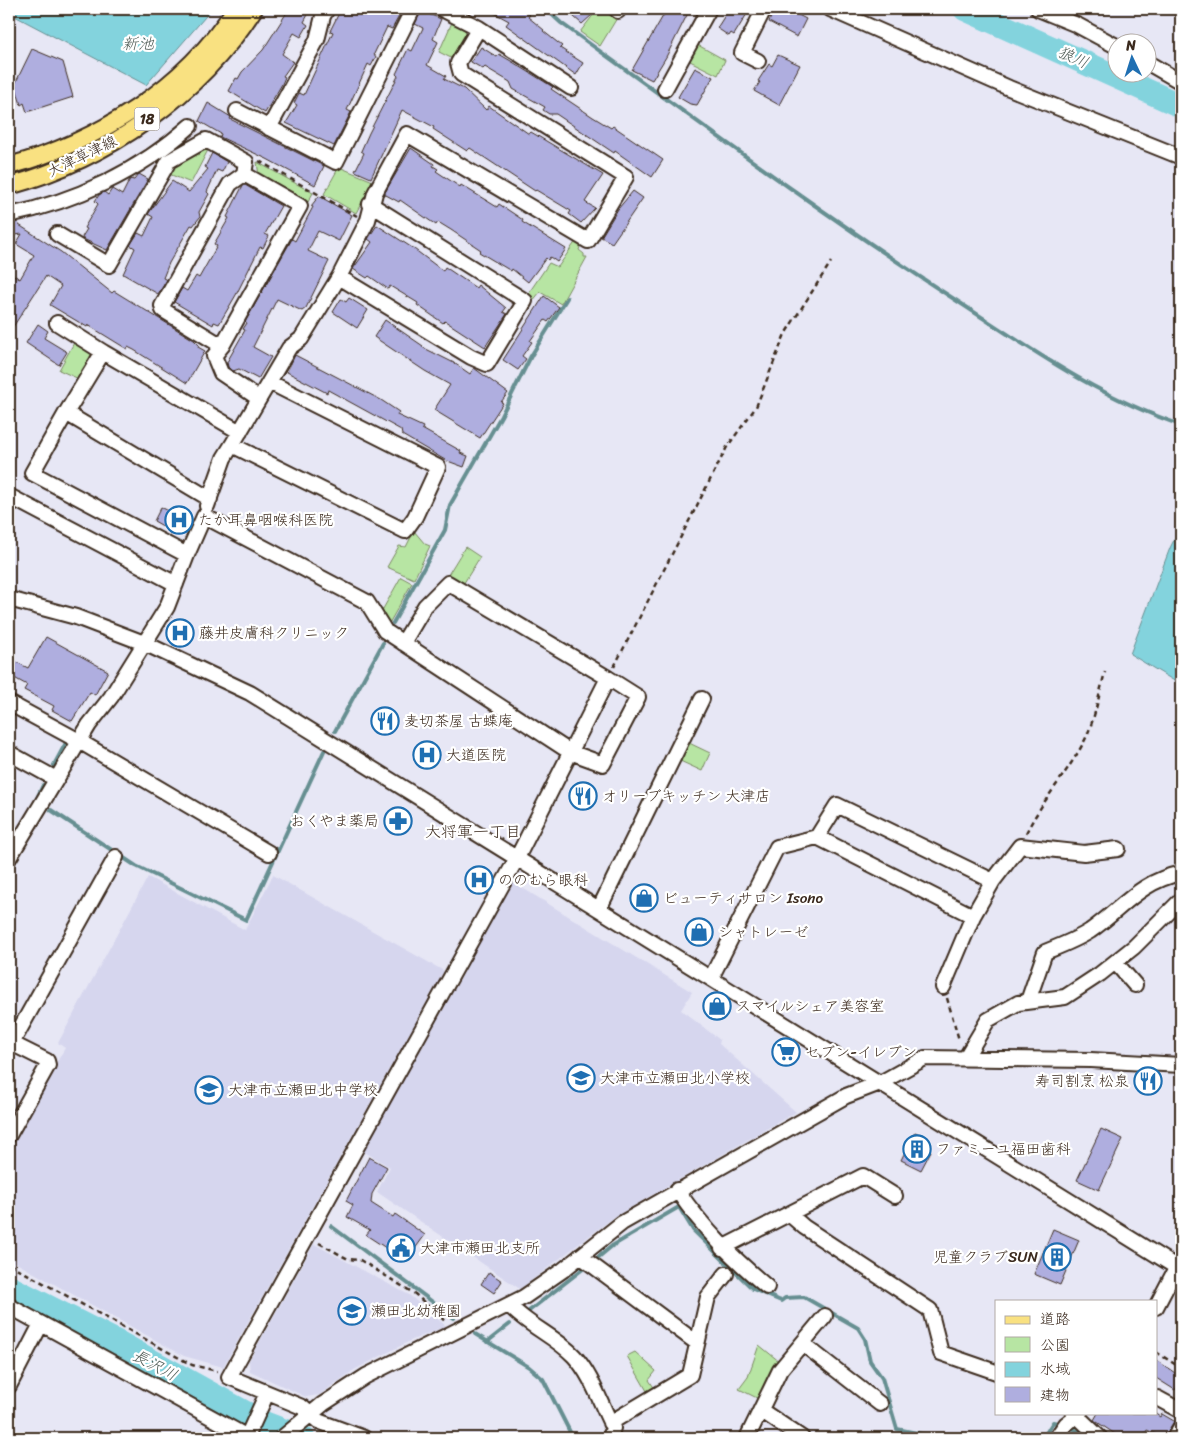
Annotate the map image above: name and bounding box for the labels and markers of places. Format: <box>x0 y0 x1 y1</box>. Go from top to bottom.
hospital icon: たか耳鼻咽喉科医院 <box>164 505 194 535</box>
place label: たか耳鼻咽喉科医院 <box>198 507 333 533</box>
hospital icon: 藤井皮膚科クリニック <box>165 618 195 648</box>
place label: 藤井皮膚科クリニック <box>199 620 349 646</box>
restaurant icon: 麦切茶屋 古蝶庵 <box>370 706 400 736</box>
place label: 麦切茶屋 古蝶庵 <box>404 708 513 734</box>
hospital icon: 大道医院 <box>412 740 442 770</box>
place label: 大道医院 <box>446 742 506 768</box>
restaurant icon: オリーブキッチン 大津店 <box>568 781 598 811</box>
place label: オリーブキッチン 大津店 <box>602 783 770 809</box>
pharmacy icon: おくやま薬局 <box>383 806 413 836</box>
place label: おくやま薬局 <box>290 808 379 834</box>
hospital icon: ののむら眼科 <box>464 865 494 895</box>
place label: ののむら眼科 <box>498 867 588 893</box>
shop icon: ビューティサロン Isono <box>629 883 659 913</box>
place label: ビューティサロン Isono <box>663 885 823 911</box>
shop icon: シャトレーゼ <box>684 917 714 947</box>
place label: シャトレーゼ <box>718 919 809 945</box>
shop icon: スマイルシェア美容室 <box>702 991 732 1021</box>
place label: スマイルシェア美容室 <box>736 993 884 1019</box>
supermarket icon: セブン-イレブン <box>771 1037 801 1067</box>
place label: セブン-イレブン <box>805 1039 917 1065</box>
school or university icon: 大津市立瀬田北小学校 <box>566 1063 596 1093</box>
place label: 大津市立瀬田北小学校 <box>600 1065 750 1091</box>
restaurant icon: 寿司割烹 松泉 <box>1133 1066 1163 1096</box>
place label: 寿司割烹 松泉 <box>1035 1068 1129 1094</box>
school or university icon: 大津市立瀬田北中学校 <box>194 1075 224 1105</box>
place label: 大津市立瀬田北中学校 <box>228 1077 378 1103</box>
building icon: ファミーユ福田歯科 <box>902 1134 932 1164</box>
place label: ファミーユ福田歯科 <box>936 1136 1071 1162</box>
public building icon: 大津市瀬田北支所 <box>386 1233 416 1263</box>
place label: 大津市瀬田北支所 <box>420 1235 540 1261</box>
building icon: 児童クラブSUN <box>1042 1242 1072 1272</box>
place label: 児童クラブSUN <box>933 1244 1038 1270</box>
school or university icon: 瀬田北幼稚園 <box>337 1296 367 1326</box>
place label: 瀬田北幼稚園 <box>371 1298 461 1324</box>

